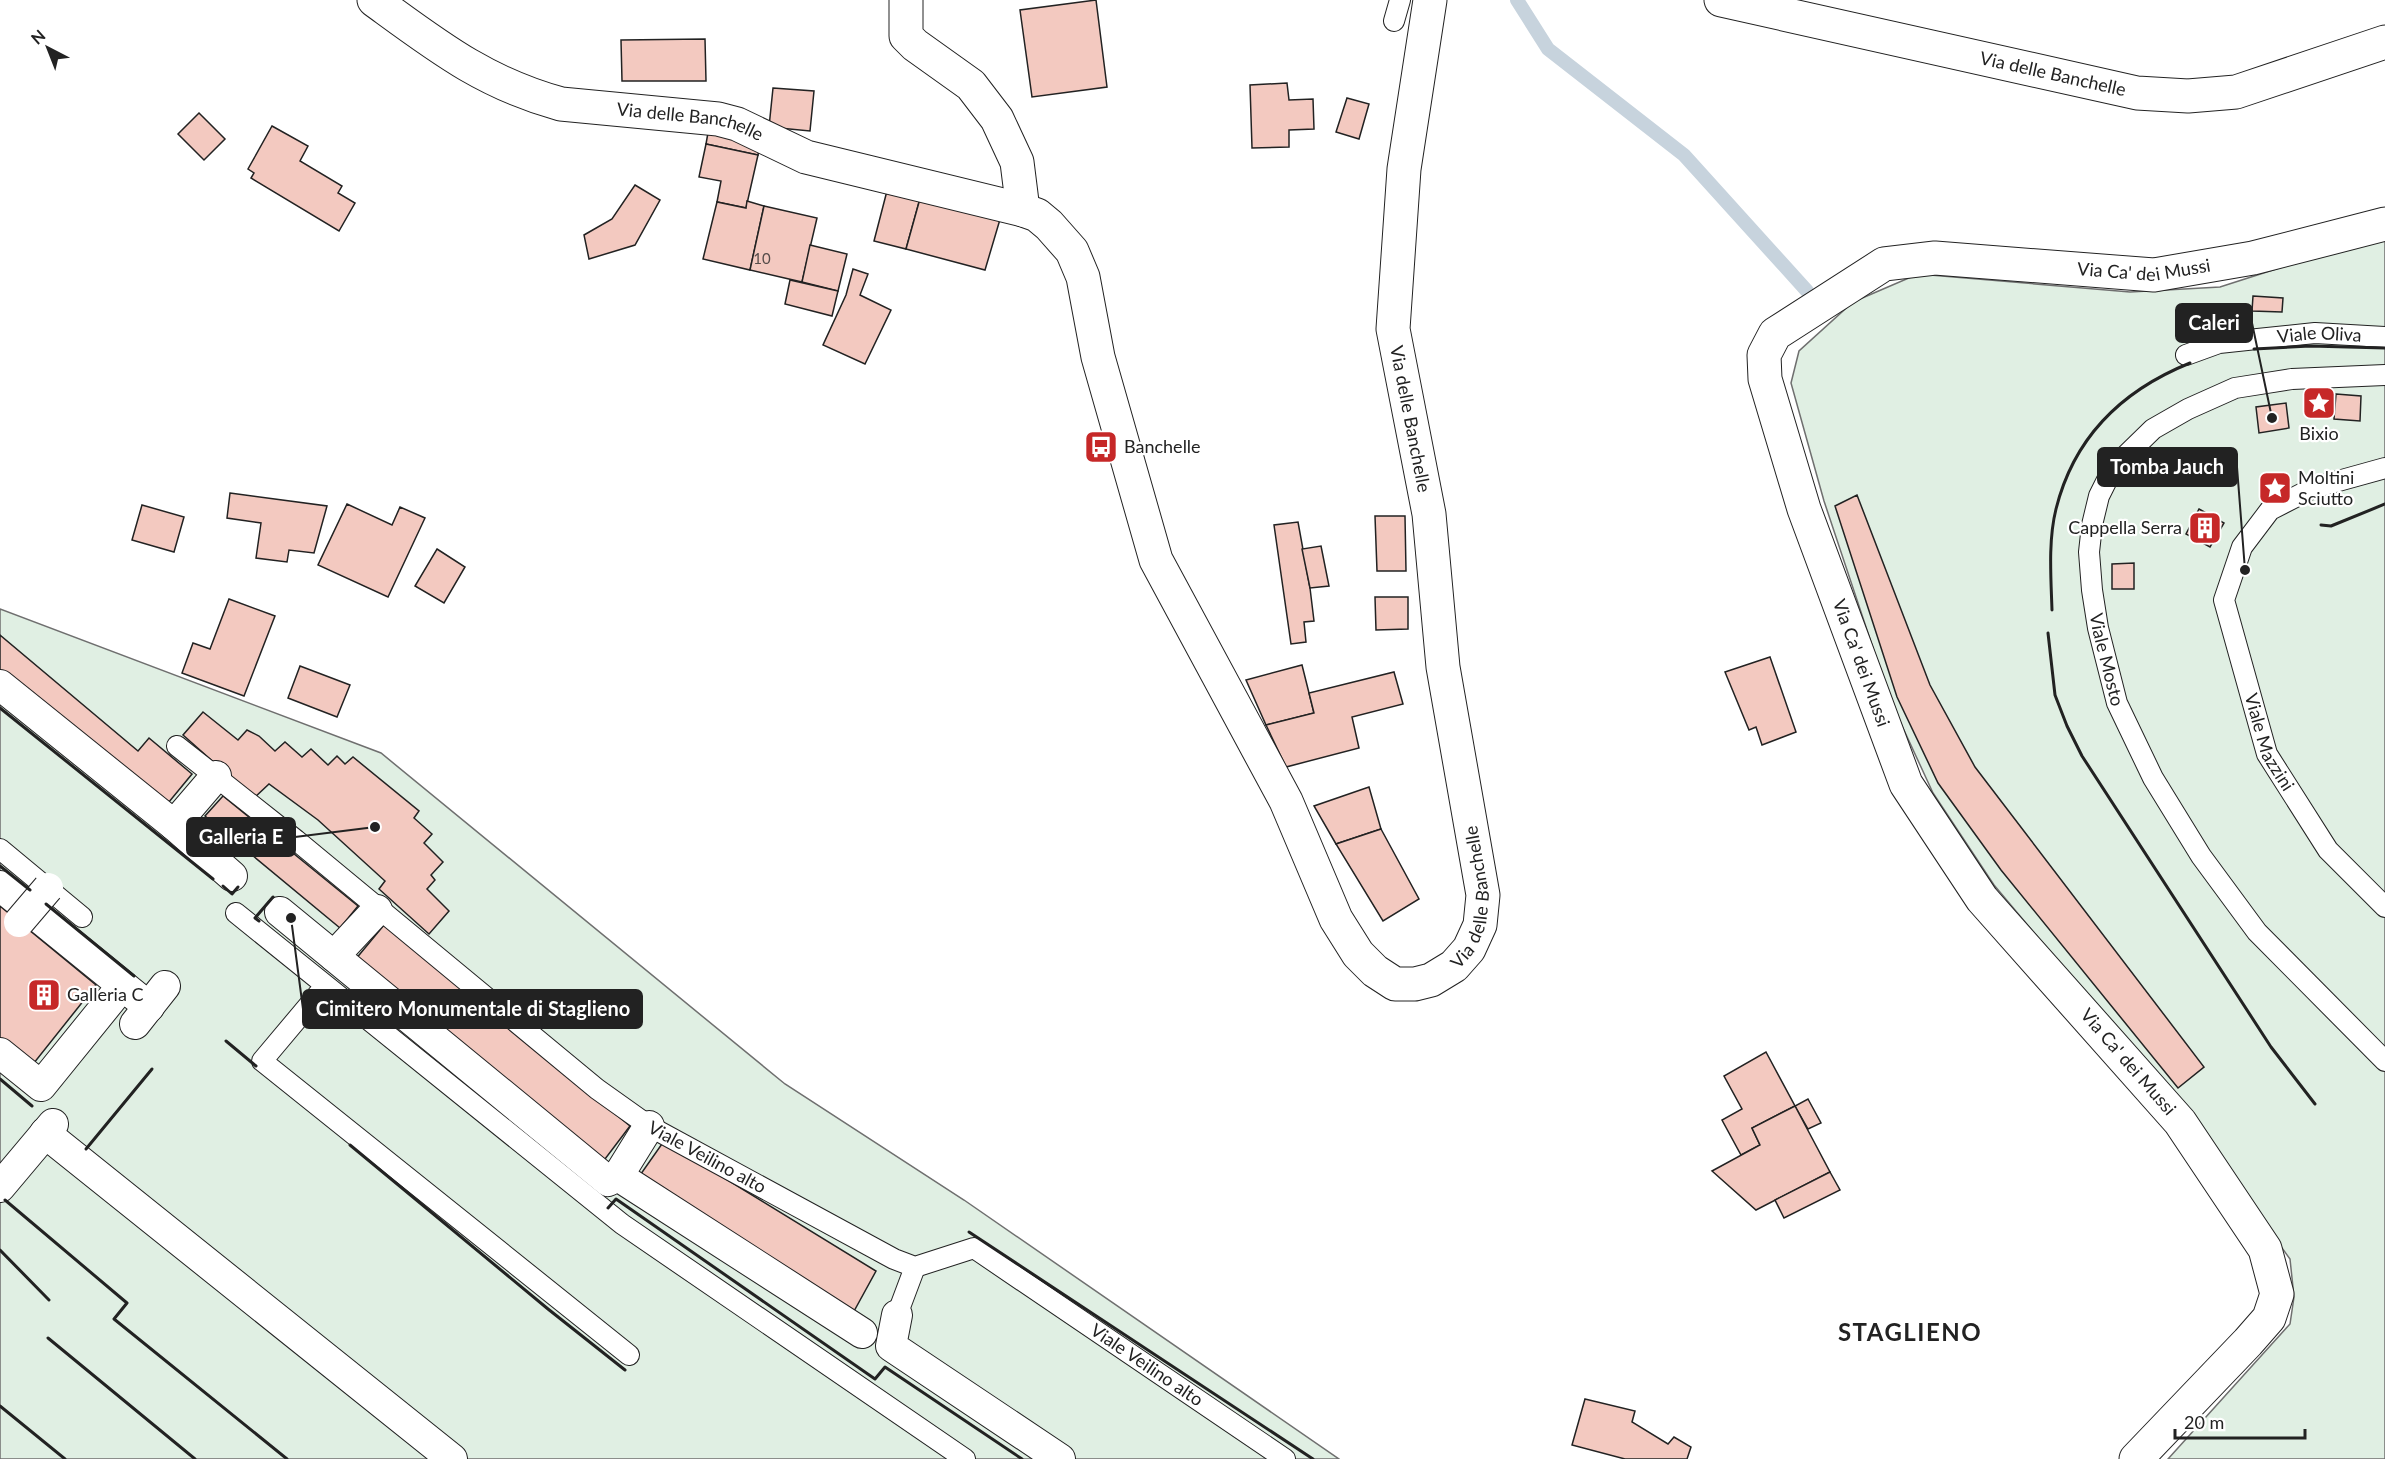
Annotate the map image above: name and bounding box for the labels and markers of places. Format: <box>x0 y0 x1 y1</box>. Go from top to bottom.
callout: Caleri <box>2176 304 2252 342</box>
place icon: Bixio <box>2301 385 2337 421</box>
place label: Bixio <box>2299 422 2339 444</box>
bus stop icon: Banchelle <box>1083 429 1119 465</box>
place label: Banchelle <box>1124 435 1201 457</box>
callout: Tomba Jauch <box>2098 448 2237 486</box>
place label: Moltini Sciutto <box>2298 466 2354 509</box>
place icon: Moltini Sciutto <box>2257 470 2293 506</box>
building icon: Cappella Serra <box>2187 510 2223 546</box>
place label: Cappella Serra <box>2068 516 2182 538</box>
callout: Galleria E <box>187 818 295 856</box>
building icon: Galleria C <box>26 977 62 1013</box>
place label: Galleria C <box>67 983 144 1005</box>
callout: Cimitero Monumentale di Staglieno <box>303 990 642 1028</box>

